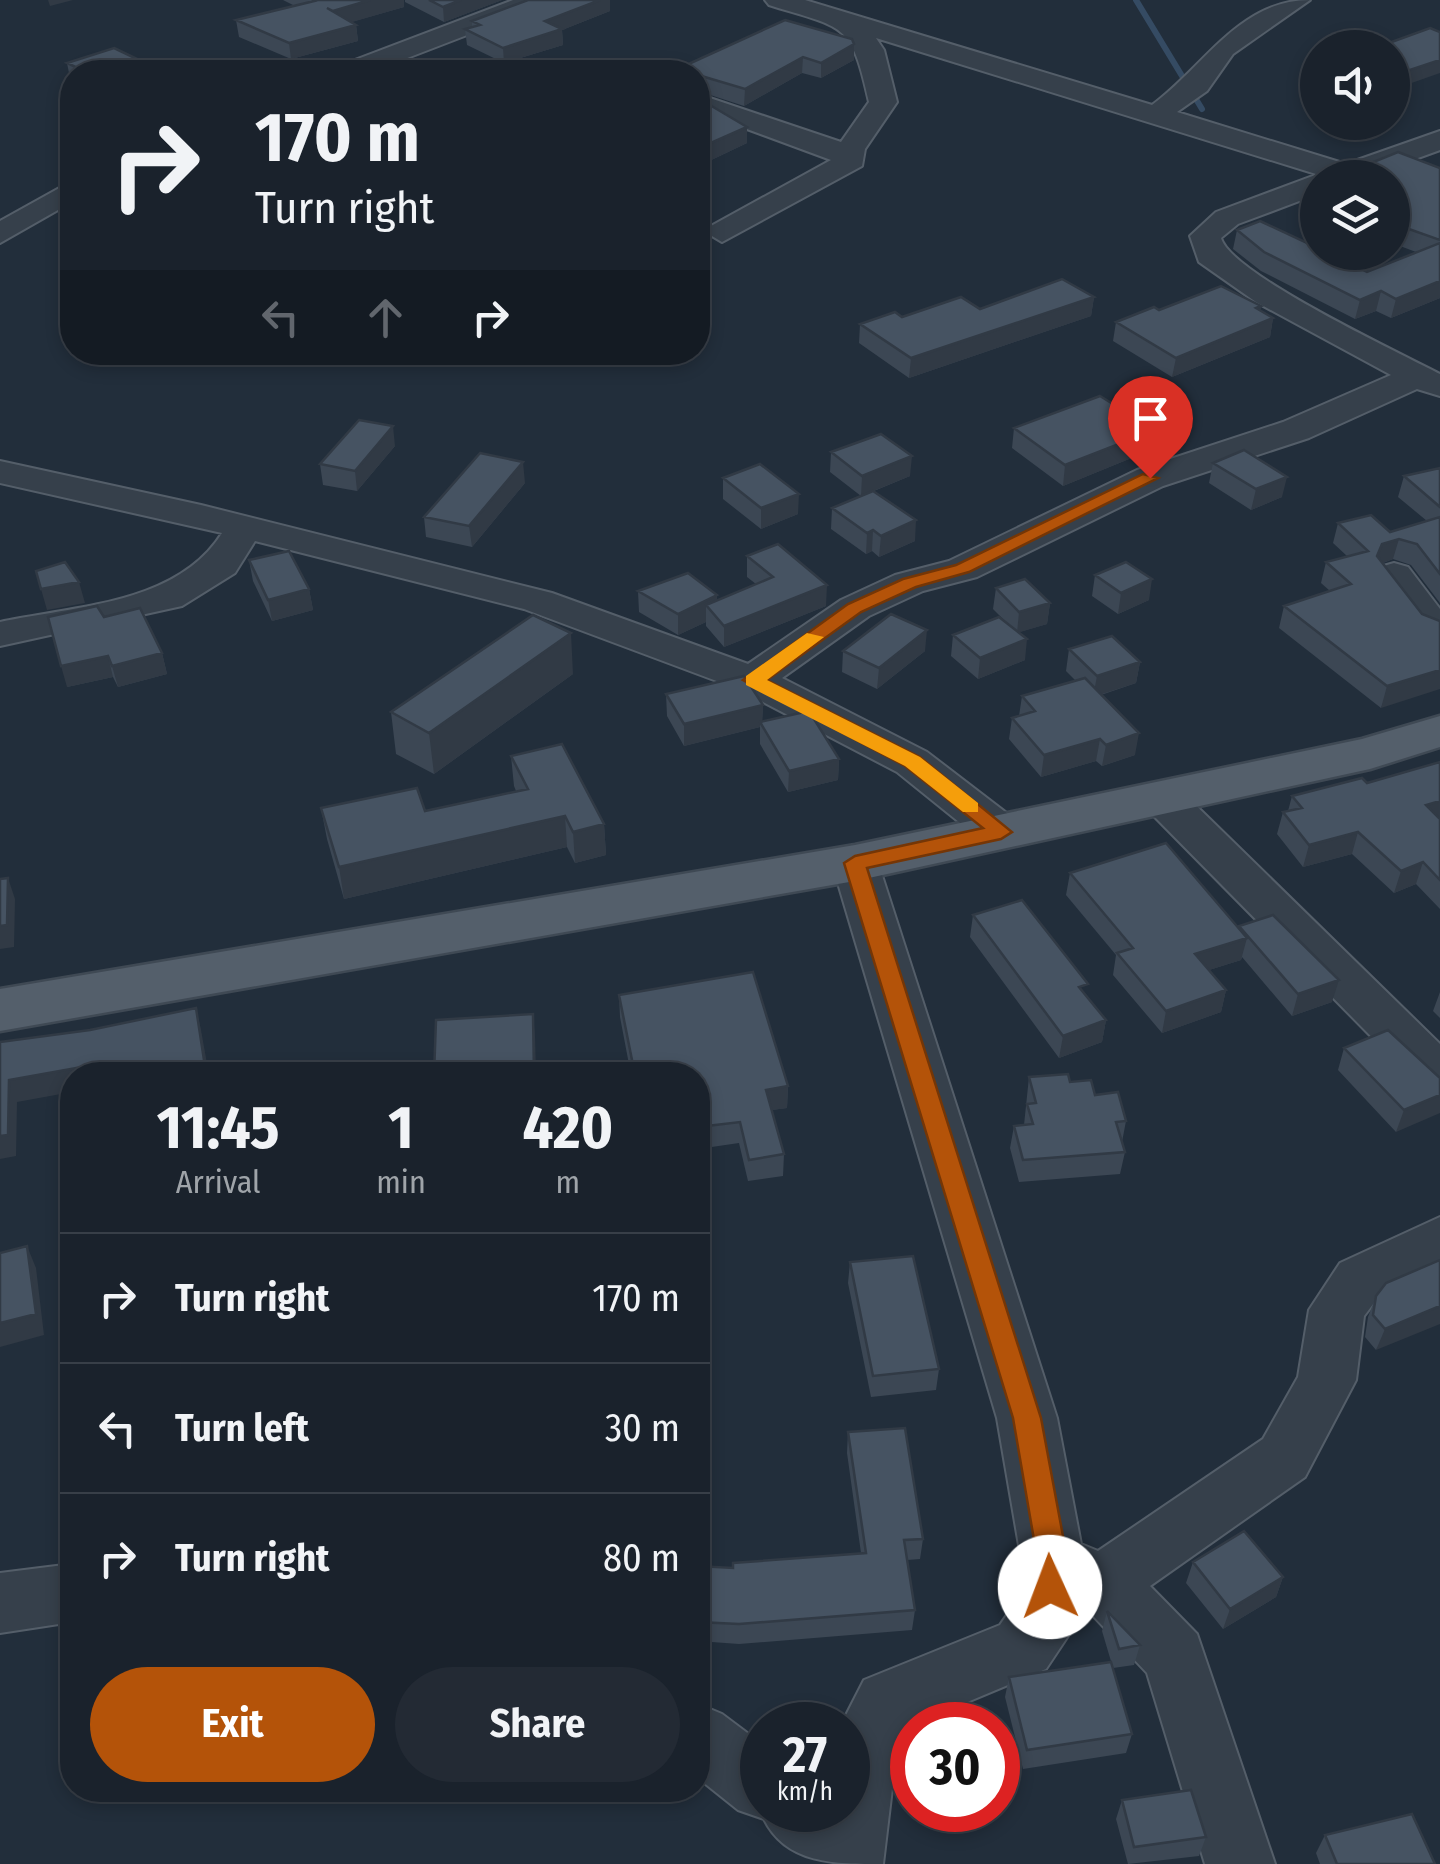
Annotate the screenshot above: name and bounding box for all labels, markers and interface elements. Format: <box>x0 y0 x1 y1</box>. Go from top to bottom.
map controls <box>1300 30 1410 270</box>
button: sound <box>1300 30 1410 140</box>
text: 170 m <box>255 96 420 180</box>
icon: right <box>90 100 220 230</box>
button: layers <box>1300 160 1410 270</box>
text: Turn right <box>255 181 434 235</box>
icon: left <box>253 290 308 345</box>
icon: ahead <box>358 290 413 345</box>
icon: right <box>463 290 518 345</box>
pin <box>1108 376 1193 479</box>
icon: arrive <box>1123 391 1178 446</box>
text: 11:45 <box>157 1092 280 1164</box>
text: 1 <box>388 1092 414 1164</box>
text: 420 <box>523 1092 613 1164</box>
text: Arrival <box>176 1163 261 1201</box>
text: min <box>376 1163 426 1201</box>
text: m <box>556 1163 580 1201</box>
icon: right <box>90 1271 145 1326</box>
text: Turn right <box>175 1275 329 1321</box>
text: 170 m <box>592 1275 680 1321</box>
icon: left <box>90 1401 145 1456</box>
text: Turn left <box>175 1405 309 1451</box>
text: 30 m <box>605 1405 680 1451</box>
icon: right <box>90 1531 145 1586</box>
text: Turn right <box>175 1535 329 1581</box>
text: 80 m <box>603 1535 680 1581</box>
position arrow <box>998 1535 1102 1639</box>
button: Exit <box>90 1667 375 1782</box>
button: Share <box>395 1667 680 1782</box>
speed limit sign: 30 <box>890 1702 1020 1832</box>
text: 27 <box>783 1725 827 1785</box>
text: km/h <box>777 1777 833 1807</box>

